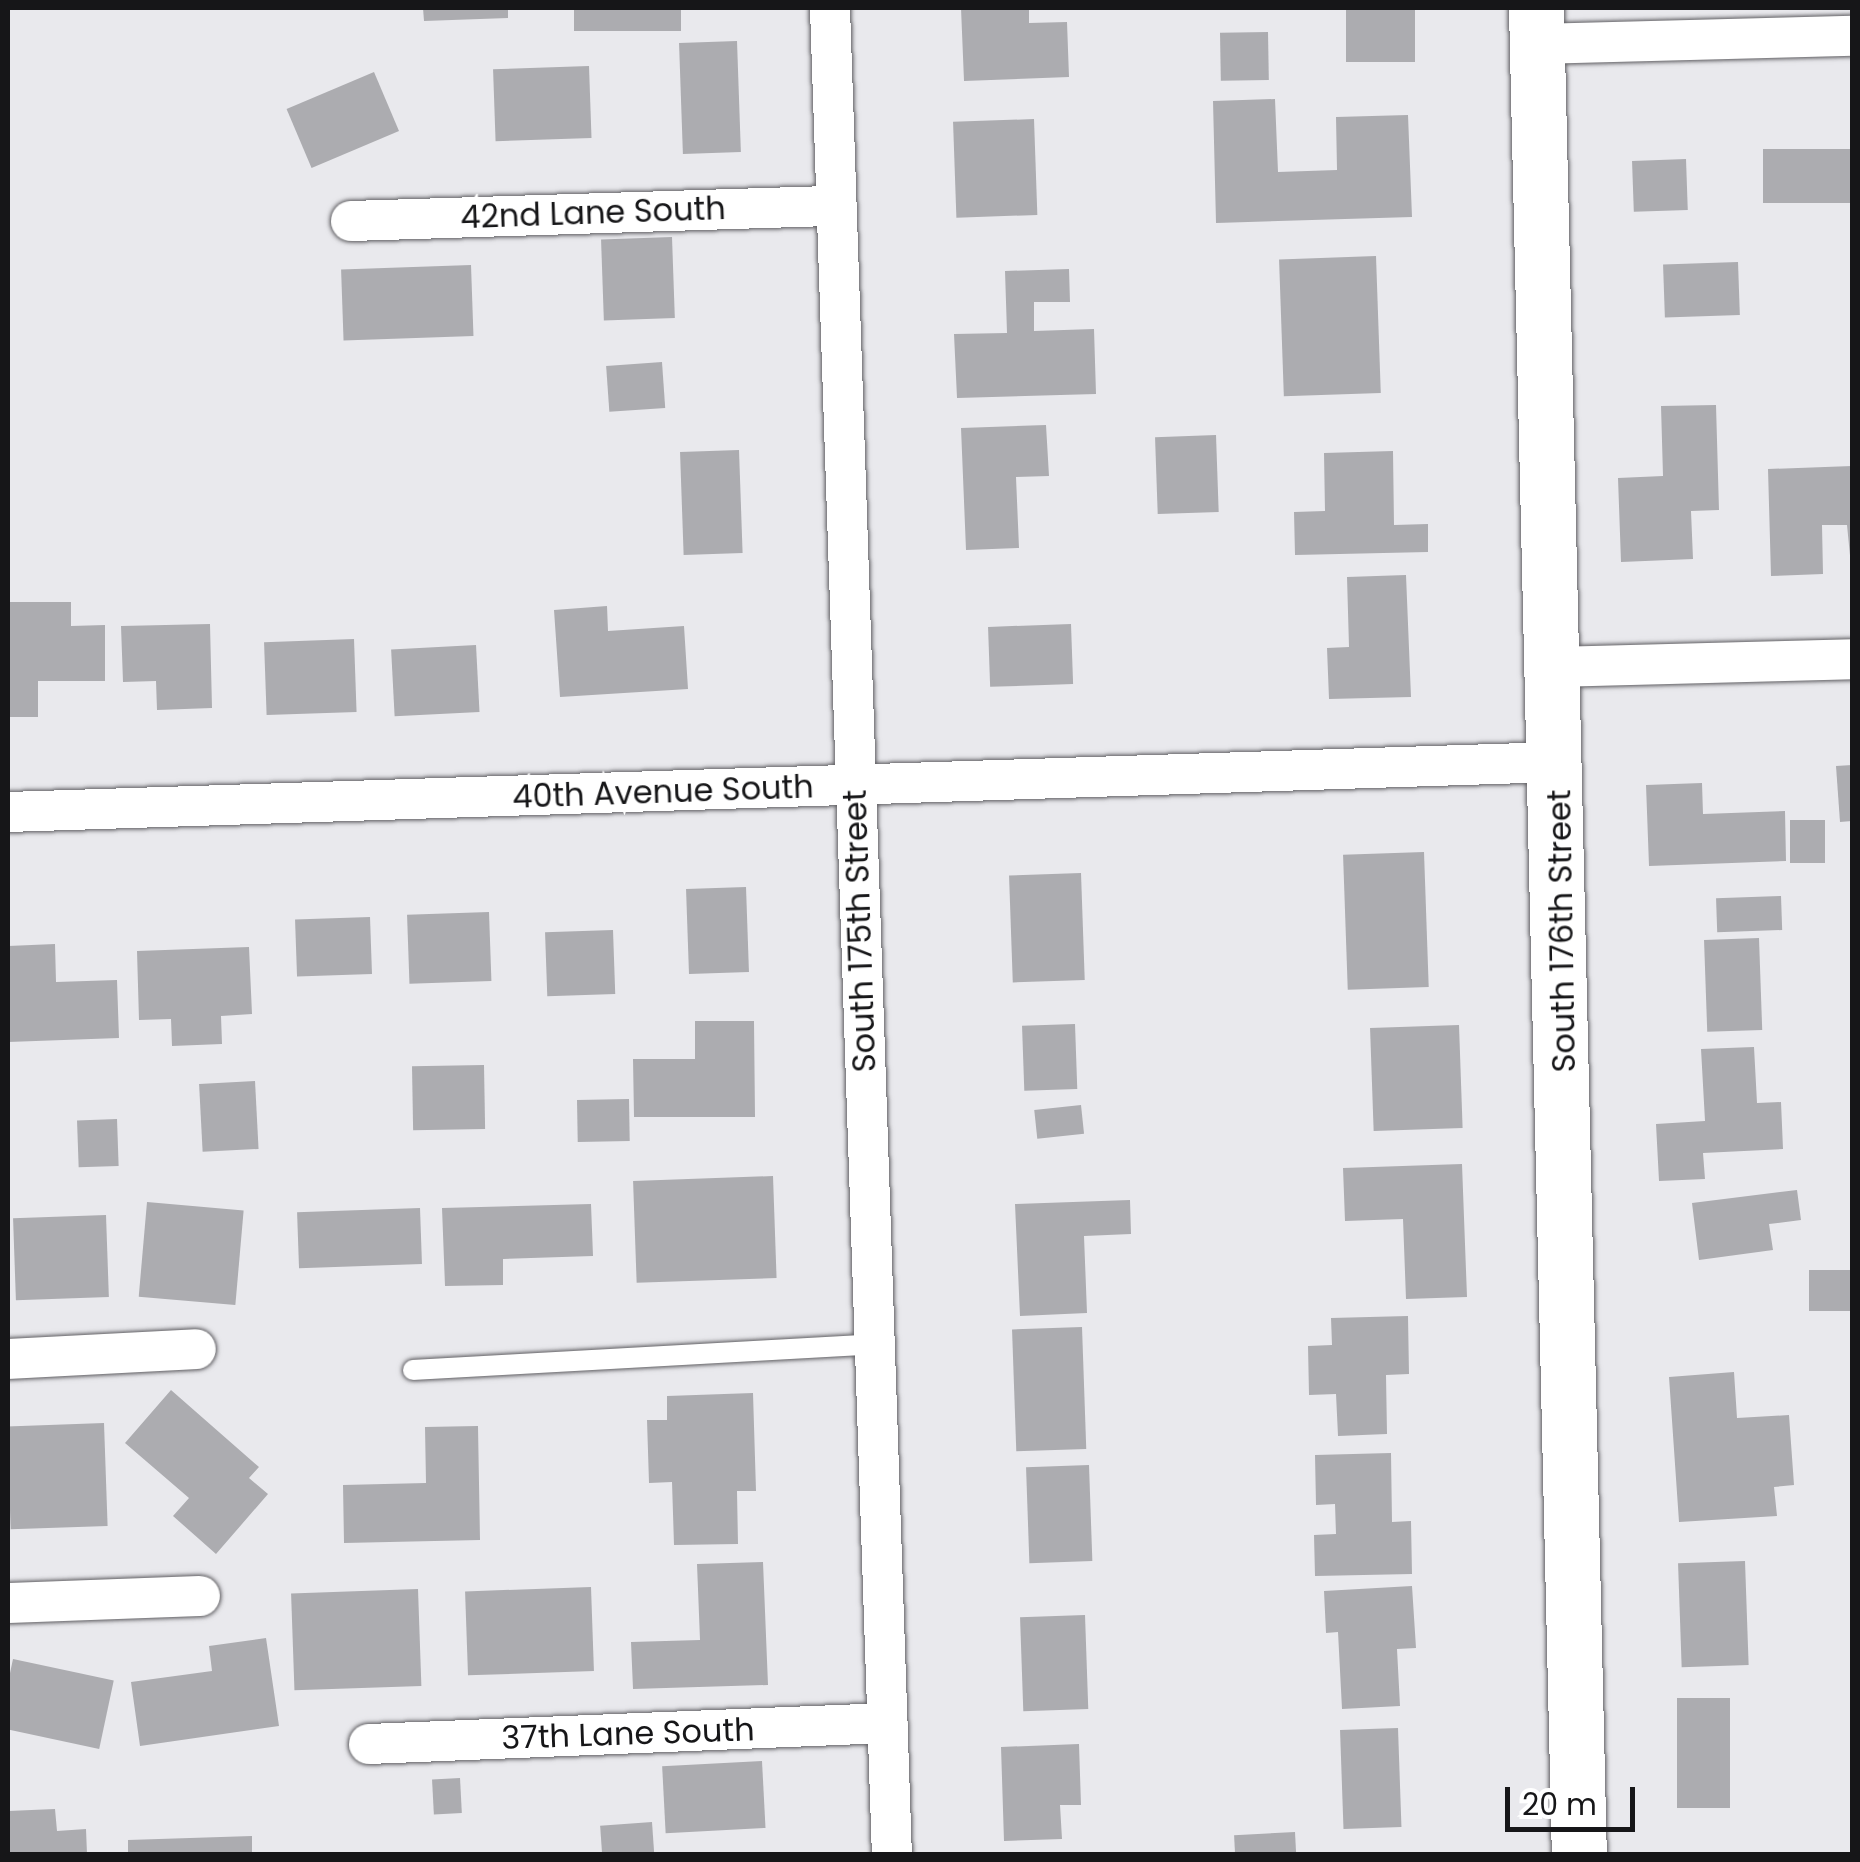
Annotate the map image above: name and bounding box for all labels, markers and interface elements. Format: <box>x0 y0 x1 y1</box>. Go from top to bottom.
street label: 42nd Lane South <box>460 189 726 237</box>
street label: 40th Avenue South <box>512 768 814 816</box>
street label: South 175th Street <box>836 789 884 1073</box>
street label: South 176th Street <box>1540 789 1584 1073</box>
street label: 37th Lane South <box>501 1710 755 1758</box>
scale bar <box>1510 1767 1640 1829</box>
text: 20 m <box>1522 1783 1597 1826</box>

